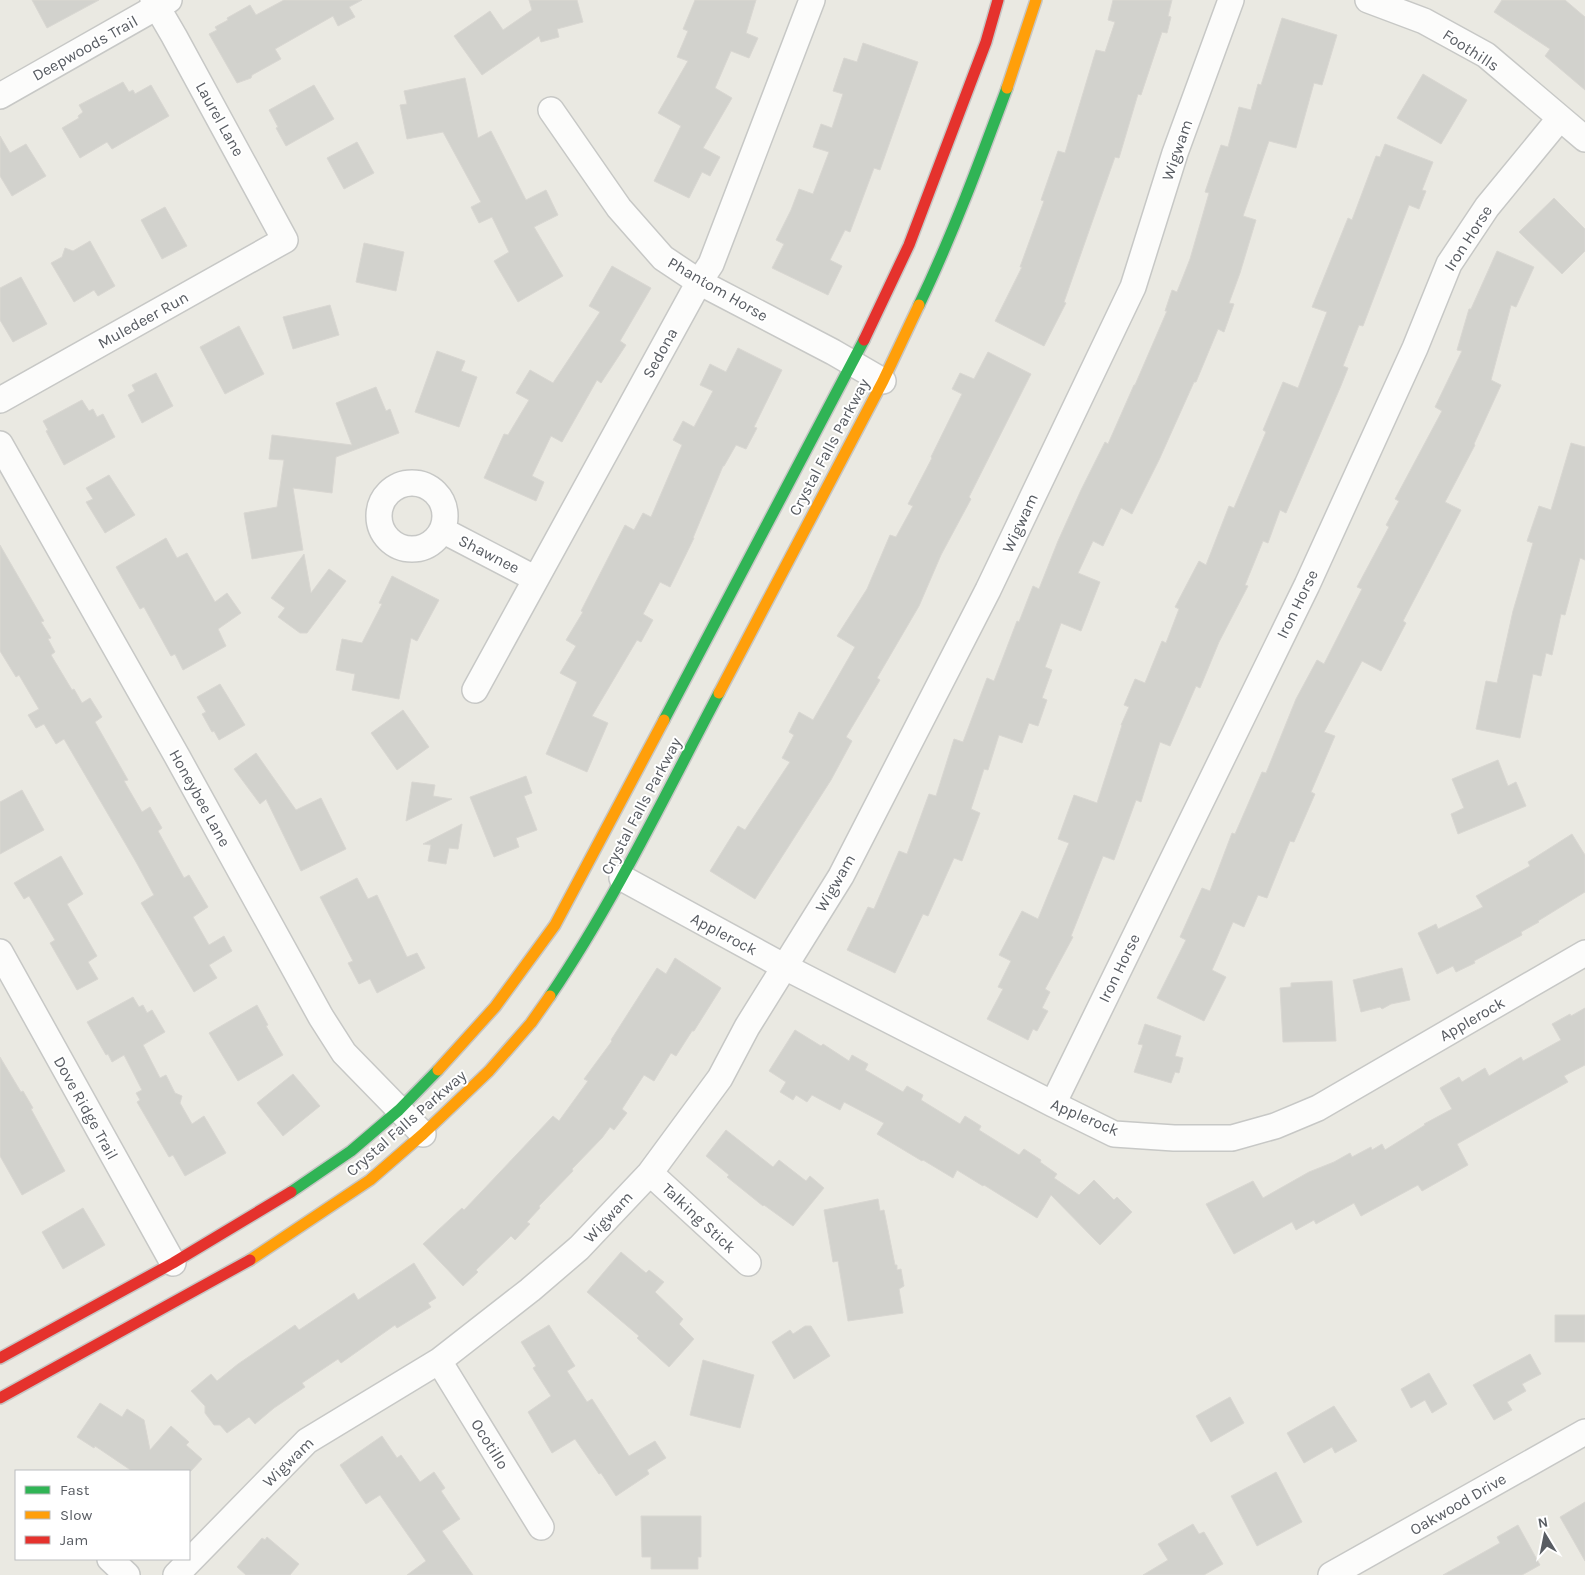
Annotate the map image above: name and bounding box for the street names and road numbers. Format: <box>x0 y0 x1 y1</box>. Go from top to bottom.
street label: Deepwoods Trail <box>29 11 141 85</box>
street label: Foothills <box>1439 25 1503 75</box>
street label: Laurel Lane <box>192 78 248 160</box>
street label: Wigwam <box>1158 117 1196 183</box>
street label: Iron Horse <box>1440 202 1496 274</box>
street label: Phantom Horse <box>665 253 771 325</box>
street label: Muledeer Run <box>94 287 192 353</box>
street label: Sedona <box>638 325 682 381</box>
street label: Crystal Falls Parkway <box>785 375 874 519</box>
street label: Wigwam <box>998 490 1042 556</box>
street label: Shawnee <box>455 531 523 577</box>
street label: Iron Horse <box>1272 566 1322 642</box>
street label: Crystal Falls Parkway <box>597 734 686 878</box>
street label: Honeybee Lane <box>165 746 235 850</box>
street label: Wigwam <box>811 851 859 915</box>
street label: Applerock <box>688 909 760 959</box>
street label: Iron Horse <box>1094 930 1144 1006</box>
street label: Applerock <box>1436 993 1508 1045</box>
street label: Dove Ridge Trail <box>50 1053 122 1163</box>
street label: Crystal Falls Parkway <box>342 1065 470 1180</box>
street label: Applerock <box>1048 1094 1122 1140</box>
street label: Talking Stick <box>658 1179 740 1257</box>
street label: Wigwam <box>579 1187 637 1247</box>
street label: Ocotillo <box>467 1415 513 1473</box>
street label: Wigwam <box>259 1433 317 1491</box>
street label: Oakwood Drive <box>1407 1469 1509 1539</box>

